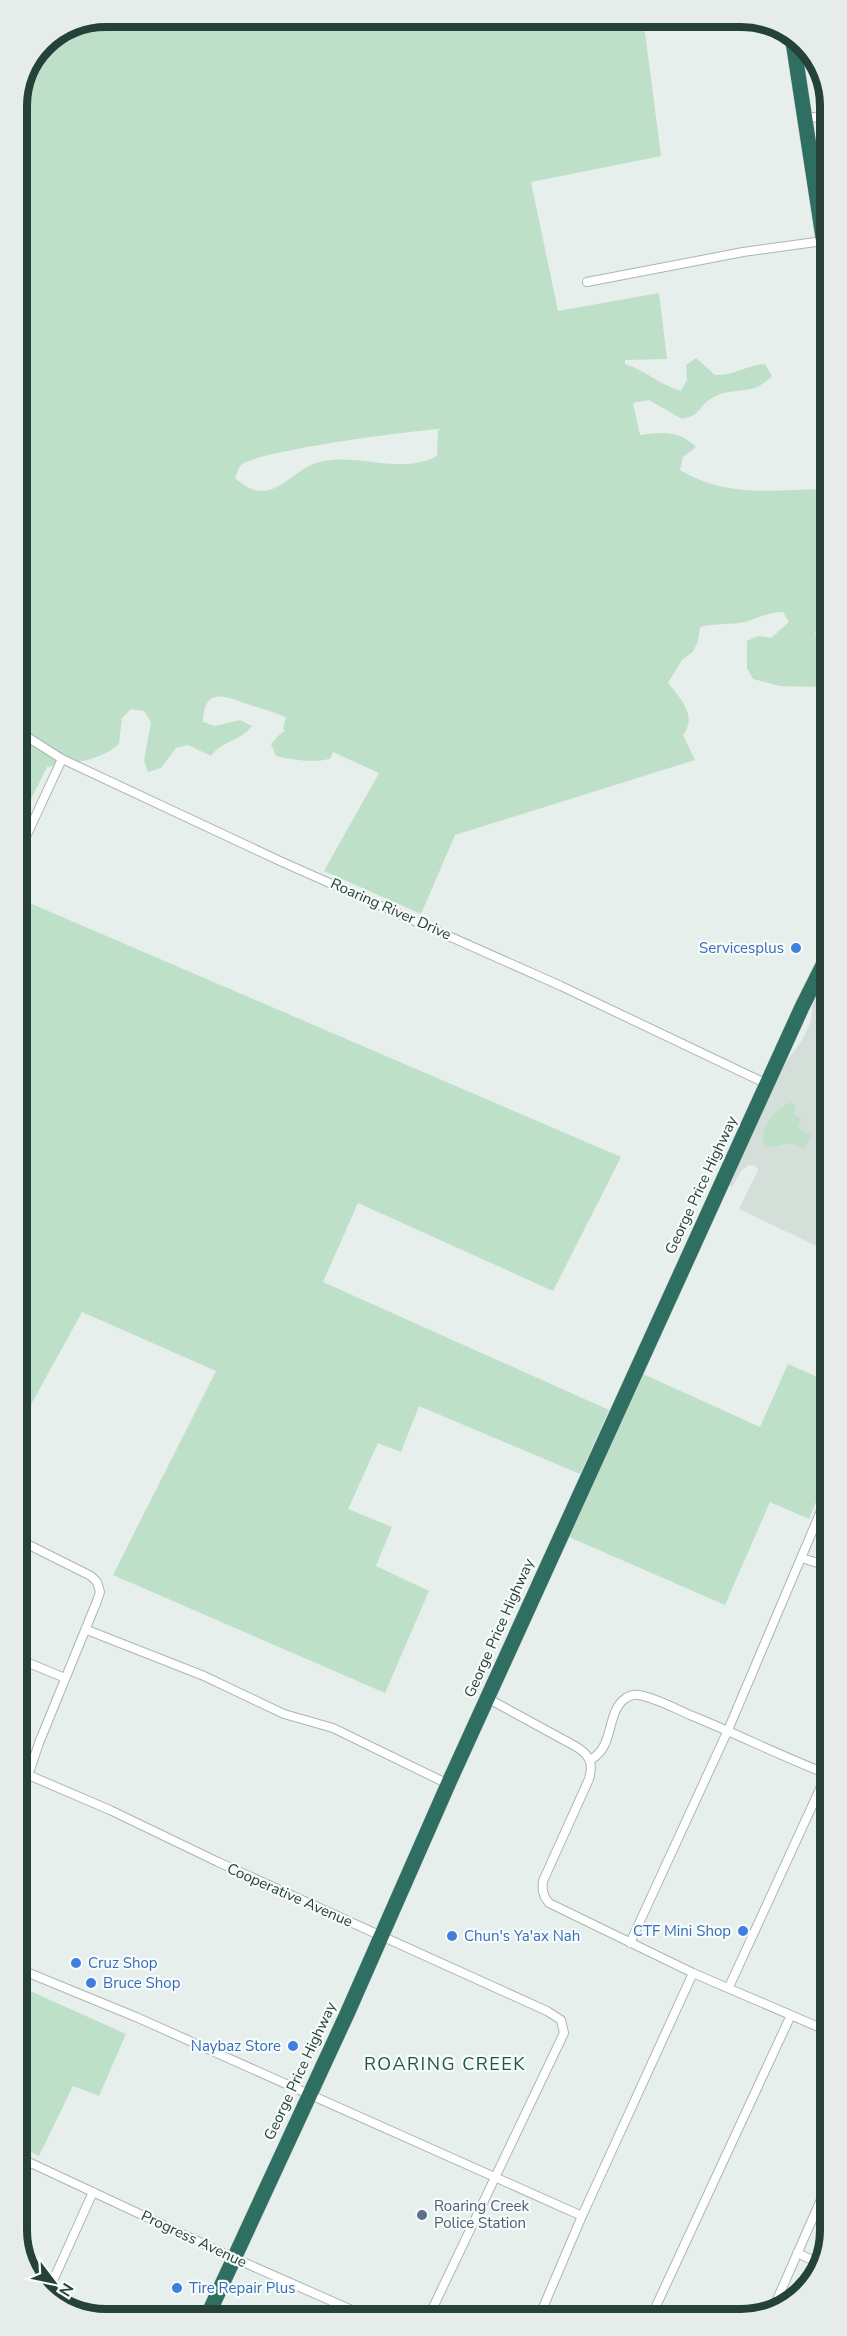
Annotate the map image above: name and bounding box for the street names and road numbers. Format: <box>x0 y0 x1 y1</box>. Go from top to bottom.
street label: Roaring River Drive <box>328 873 454 945</box>
street label: George Price Highway <box>660 1112 742 1257</box>
street label: George Price Highway <box>459 1555 539 1701</box>
street label: Cooperative Avenue <box>224 1858 356 1932</box>
street label: George Price Highway <box>259 1998 341 2143</box>
street label: Progress Avenue <box>138 2206 250 2272</box>

